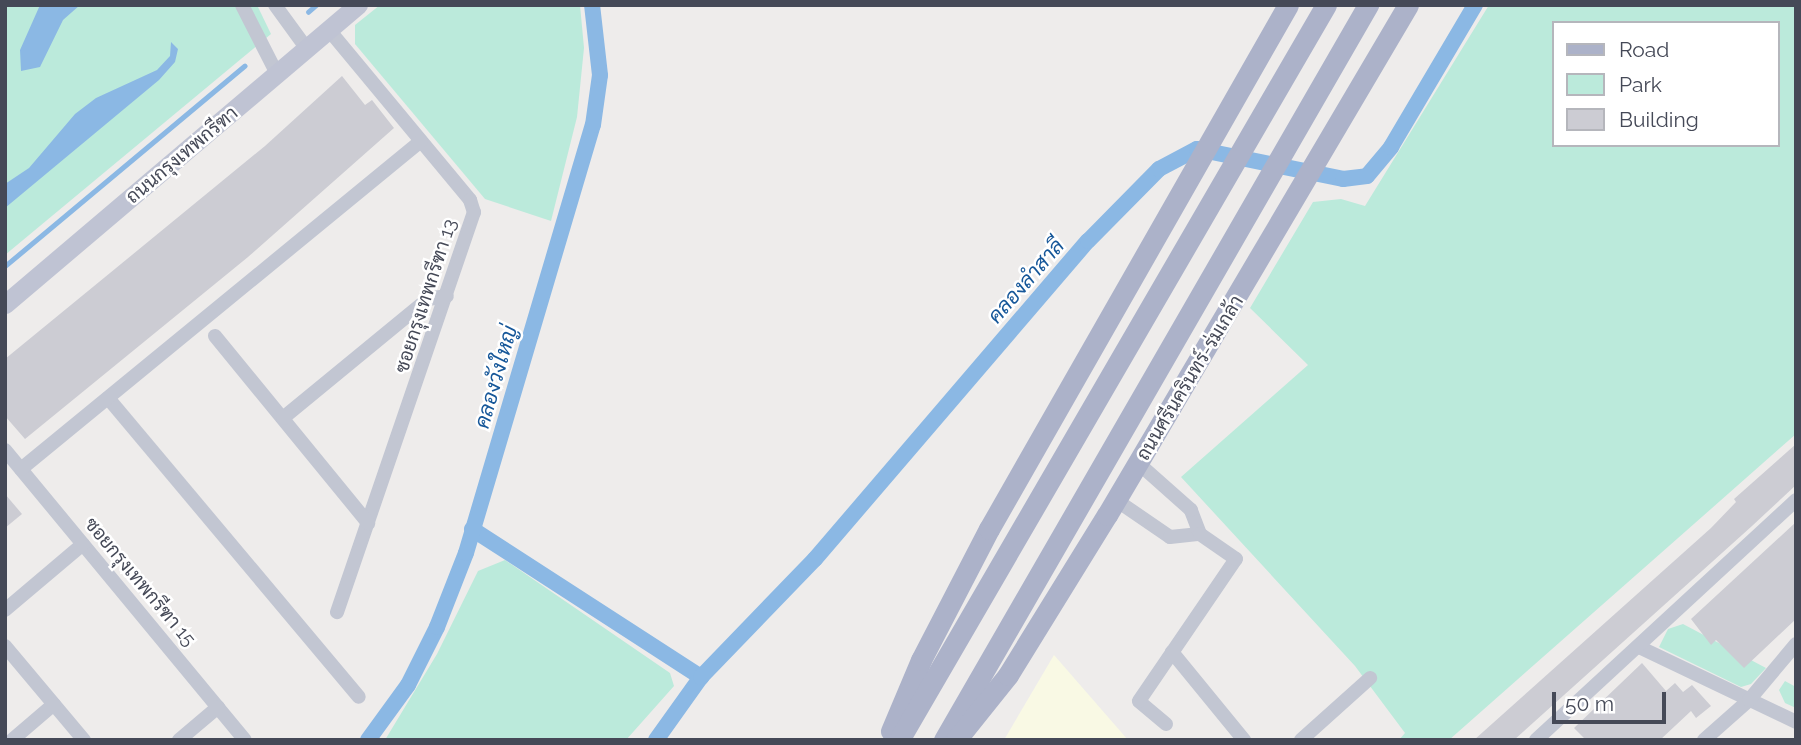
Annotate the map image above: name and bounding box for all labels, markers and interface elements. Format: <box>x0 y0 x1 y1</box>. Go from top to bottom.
legend <box>1552 21 1780 147</box>
text: Road <box>1619 37 1669 62</box>
text: Park <box>1619 72 1662 97</box>
street label: ถนนกรุงเทพกรีฑา <box>121 102 243 208</box>
text: Building <box>1619 107 1699 132</box>
street label: ซอยกรุงเทพกรีฑา 13 <box>390 216 462 376</box>
water label: คลองลำสาลี <box>983 234 1069 328</box>
street label: ถนนศรีนครินทร์-ร่มเกล้า <box>1132 291 1248 465</box>
water label: คลองวังใหญ่ <box>469 323 523 431</box>
street label: ซอยกรุงเทพกรีฑา 15 <box>80 513 200 651</box>
scale bar <box>1556 678 1670 722</box>
text: 50 m <box>1565 691 1614 716</box>

